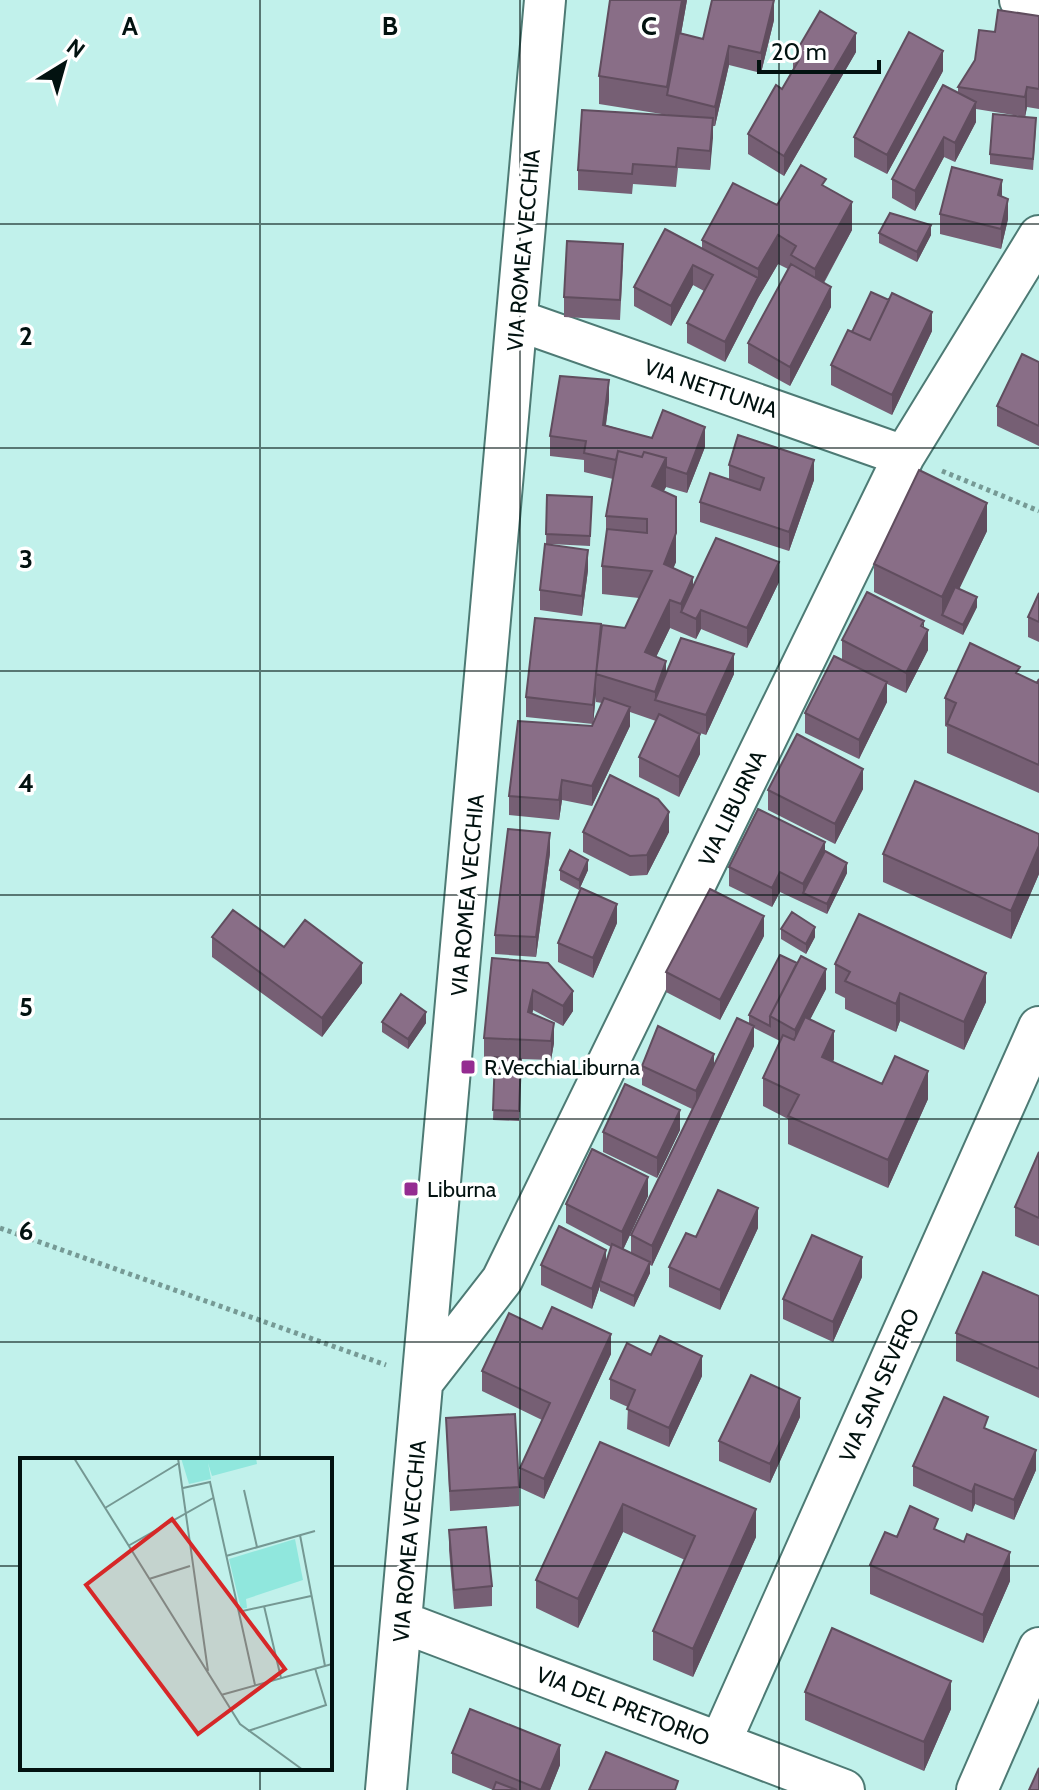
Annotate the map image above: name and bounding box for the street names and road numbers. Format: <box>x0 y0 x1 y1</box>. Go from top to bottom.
street label: VIA ROMEA VECCHIA <box>501 147 546 352</box>
street label: VIA NETTUNIA <box>641 353 781 424</box>
street label: VIA LIBURNA <box>693 745 772 871</box>
street label: VIA ROMEA VECCHIA <box>445 792 490 997</box>
street label: VIA SAN SEVERO <box>834 1304 925 1466</box>
street label: VIA ROMEA VECCHIA <box>387 1438 432 1643</box>
street label: VIA DEL PRETORIO <box>532 1661 713 1752</box>

